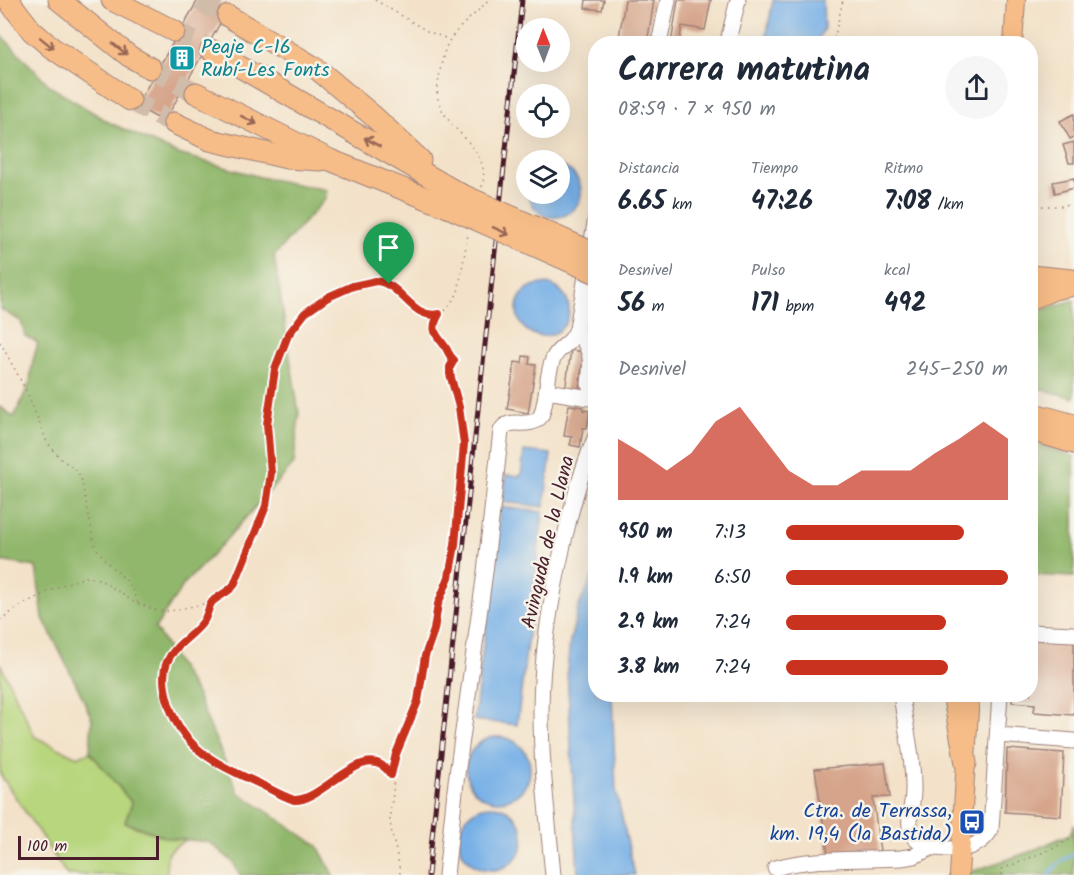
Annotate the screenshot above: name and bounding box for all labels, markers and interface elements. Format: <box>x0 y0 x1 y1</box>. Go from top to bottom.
north arrow <box>516 18 570 72</box>
map controls <box>516 18 570 204</box>
place label: Peaje C-16 Rubí-Les Fonts <box>201 32 330 87</box>
one-way arrow <box>39 37 55 50</box>
one-way arrow <box>112 42 128 55</box>
building icon: Peaje C-16 Rubí-Les Fonts <box>167 43 197 73</box>
text: Carrera matutina <box>618 45 870 98</box>
button: share <box>945 56 1008 119</box>
button: locate <box>516 84 570 138</box>
text: 08:59 · 7 × 950 m <box>618 94 776 126</box>
one-way arrow <box>239 115 257 126</box>
one-way arrow <box>363 136 381 147</box>
button: layers <box>516 150 570 204</box>
text: Distancia <box>618 156 680 181</box>
text: Tiempo <box>751 156 798 181</box>
text: Ritmo <box>884 156 923 181</box>
text: 6.65 <box>618 181 666 223</box>
text: 47:26 <box>751 181 813 223</box>
text: 7:08 <box>884 181 931 223</box>
text: km <box>666 192 692 217</box>
text: /km <box>931 192 964 217</box>
pin <box>363 222 414 284</box>
one-way arrow <box>492 226 510 238</box>
icon: arrive <box>372 231 405 264</box>
text: Desnivel <box>618 258 673 283</box>
text: Pulso <box>751 258 785 283</box>
text: kcal <box>884 258 910 283</box>
text: 56 <box>618 283 645 325</box>
text: 171 <box>751 283 779 325</box>
text: 492 <box>884 283 926 325</box>
text: m <box>645 294 664 319</box>
text: bpm <box>779 294 814 319</box>
text: Desnivel <box>618 354 686 386</box>
text: 245–250 m <box>906 354 1008 386</box>
street label: Avinguda de la Llana <box>513 453 584 632</box>
text: 950 m <box>618 517 673 549</box>
text: 7:13 <box>714 517 746 549</box>
text: 1.9 km <box>618 562 673 594</box>
text: 6:50 <box>714 562 751 594</box>
text: 2.9 km <box>618 607 678 639</box>
text: 7:24 <box>714 607 751 639</box>
text: 3.8 km <box>618 652 679 684</box>
text: 7:24 <box>714 652 751 684</box>
place label: Ctra. de Terrassa, km. 19,4 (la Bastida) <box>770 796 952 851</box>
bus stop icon: Ctra. de Terrassa, km. 19,4 (la Bastida) <box>957 807 987 837</box>
scale bar <box>18 833 159 860</box>
text: 100 m <box>27 834 67 859</box>

